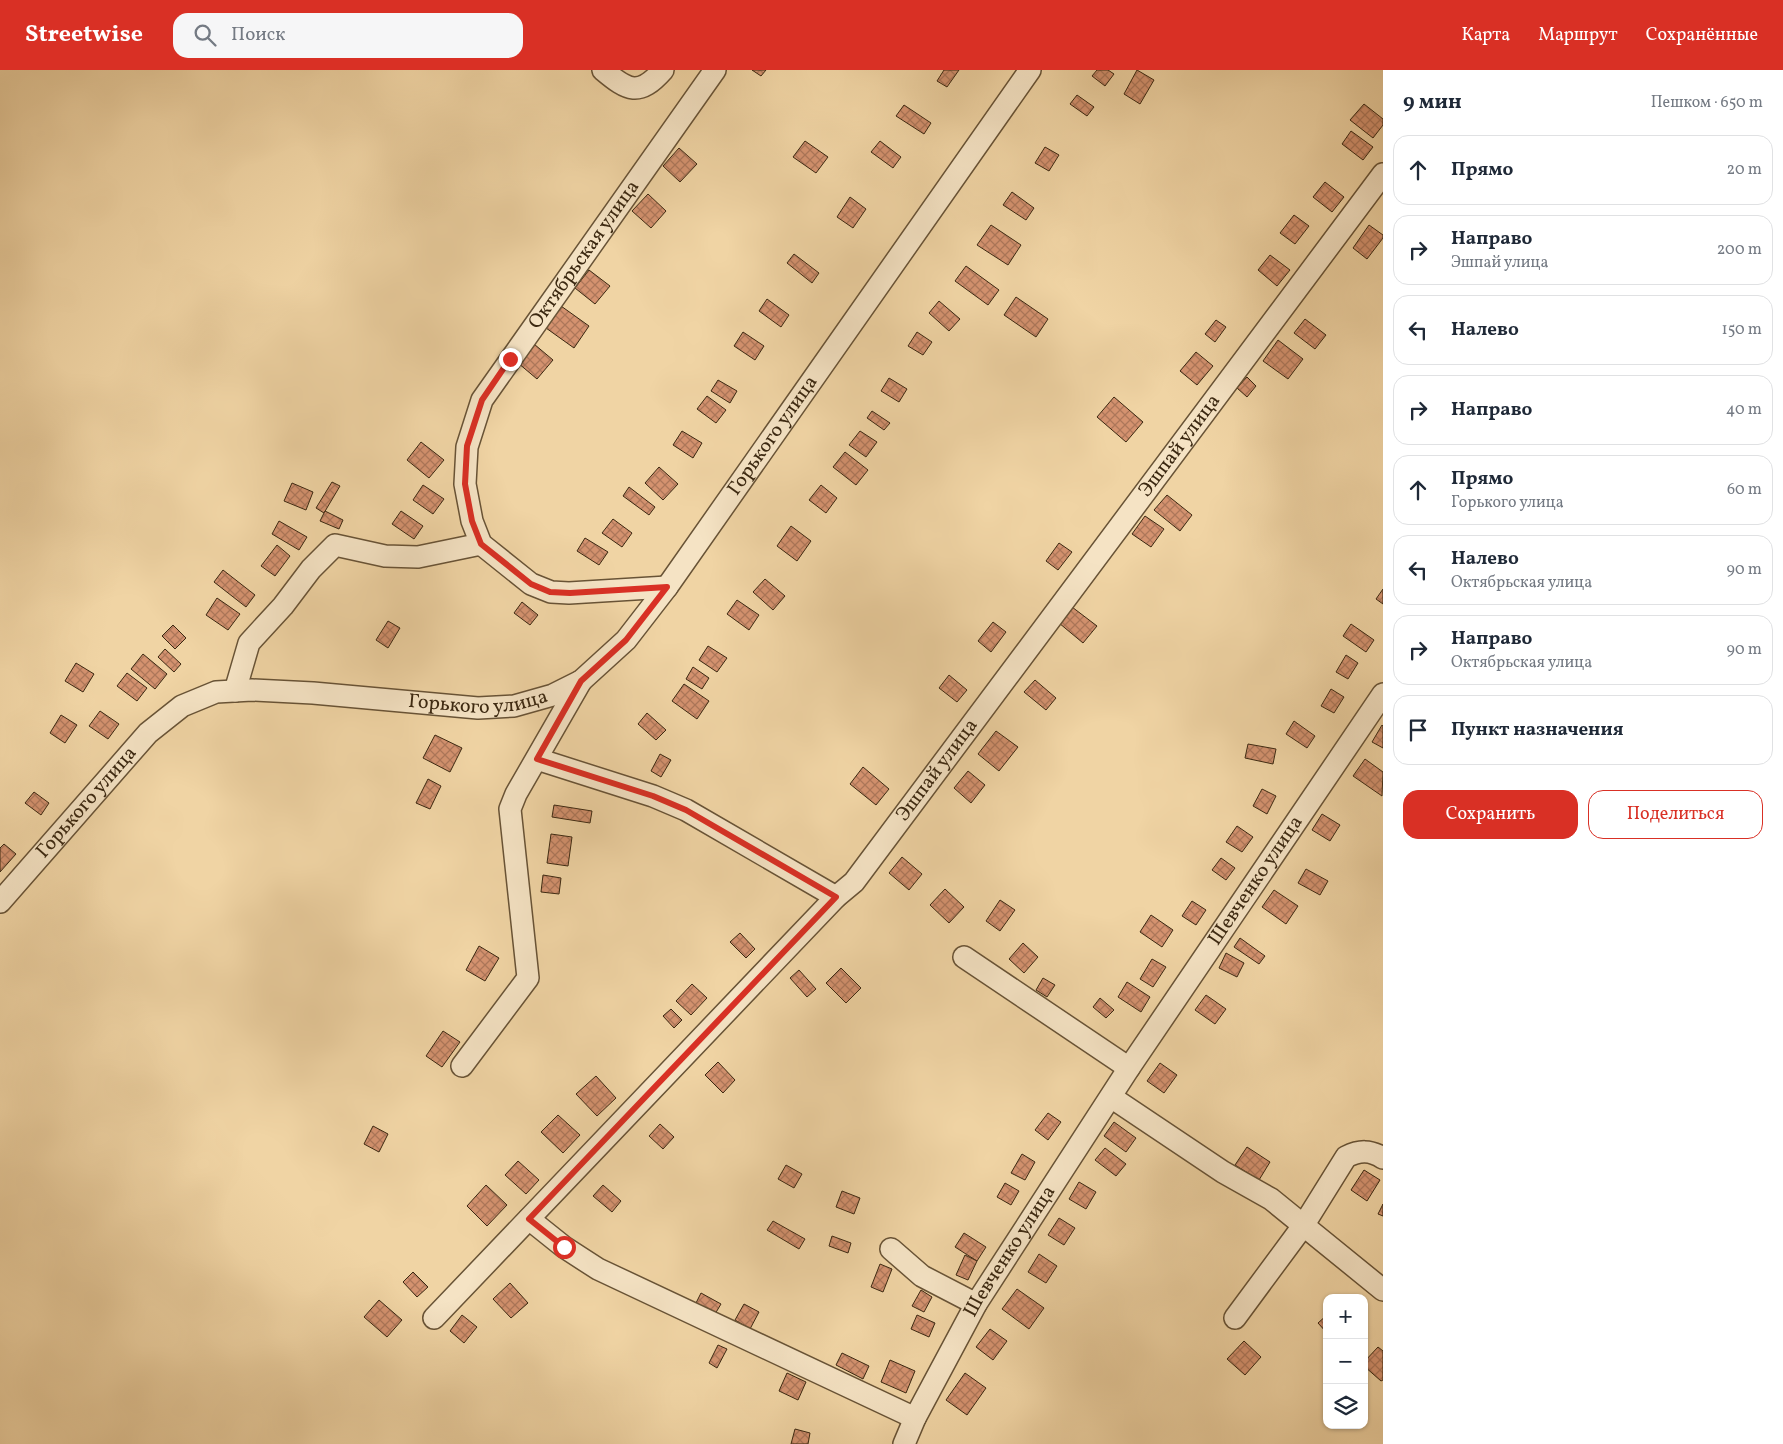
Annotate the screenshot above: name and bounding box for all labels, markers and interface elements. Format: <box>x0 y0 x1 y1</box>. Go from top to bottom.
search box <box>173 13 523 58</box>
text: Streetwise <box>25 18 143 52</box>
icon: search <box>191 21 219 49</box>
text: Поиск <box>231 22 285 48</box>
text: Карта <box>1461 23 1510 48</box>
text: Маршрут <box>1538 23 1618 48</box>
text: Сохранённые <box>1646 23 1758 48</box>
text: 9 мин <box>1403 88 1462 117</box>
text: Пешком · 650 m <box>1651 92 1763 114</box>
icon: ahead <box>1404 156 1432 184</box>
text: Прямо <box>1451 157 1513 183</box>
text: 20 m <box>1727 159 1762 181</box>
street label: Октябрьская улица <box>522 175 647 335</box>
text: Направо <box>1451 226 1533 252</box>
icon: right <box>1404 236 1432 264</box>
text: 200 m <box>1717 239 1762 261</box>
text: Эшпай улица <box>1451 252 1548 274</box>
icon: left <box>1404 316 1432 344</box>
text: Налево <box>1451 317 1519 343</box>
text: 150 m <box>1721 319 1762 341</box>
route end <box>499 348 522 371</box>
street label: Горького улица <box>721 370 825 502</box>
street label: Эшпай улица <box>1132 389 1228 503</box>
icon: right <box>1404 396 1432 424</box>
text: Направо <box>1451 397 1533 423</box>
text: 40 m <box>1726 399 1762 421</box>
text: Прямо <box>1451 466 1513 492</box>
icon: ahead <box>1404 476 1432 504</box>
text: 60 m <box>1727 479 1762 501</box>
text: Горького улица <box>1451 492 1564 514</box>
text: Налево <box>1451 546 1519 572</box>
icon: left <box>1404 556 1432 584</box>
text: 90 m <box>1726 559 1762 581</box>
text: Октябрьская улица <box>1451 572 1592 594</box>
text: Направо <box>1451 626 1533 652</box>
icon: right <box>1404 636 1432 664</box>
text: 90 m <box>1726 639 1762 661</box>
text: Октябрьская улица <box>1451 652 1592 674</box>
street label: Горького улица <box>407 683 551 722</box>
street label: Эшпай улица <box>890 713 985 827</box>
icon: arrive <box>1404 716 1432 744</box>
text: Пункт назначения <box>1451 717 1624 743</box>
street label: Горького улица <box>30 740 144 865</box>
button: Сохранить <box>1403 790 1578 839</box>
button: Поделиться <box>1588 790 1763 839</box>
street label: Шевченко улица <box>1202 810 1310 952</box>
street label: Шевченко улица <box>957 1180 1063 1322</box>
route start <box>553 1236 576 1259</box>
map controls <box>1323 1294 1368 1429</box>
button: + <box>1323 1294 1368 1339</box>
button: − <box>1323 1339 1368 1384</box>
button: layers <box>1323 1384 1368 1429</box>

